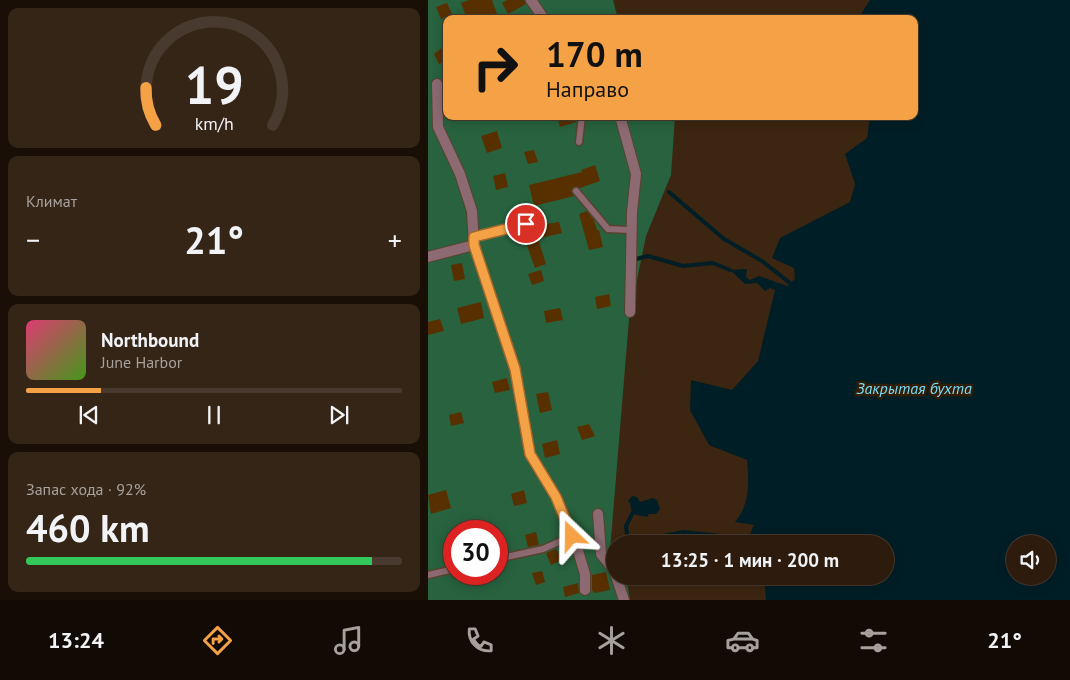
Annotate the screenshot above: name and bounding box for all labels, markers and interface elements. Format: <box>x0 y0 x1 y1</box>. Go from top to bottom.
text: 170 m <box>546 31 643 77</box>
icon: right <box>463 35 528 100</box>
text: 19 <box>185 51 243 118</box>
text: Направо <box>546 75 629 103</box>
text: km/h <box>194 112 234 135</box>
text: Климат <box>26 191 77 211</box>
pin <box>505 203 547 245</box>
icon: arrive <box>512 210 540 238</box>
text: 21° <box>184 215 244 264</box>
text: − <box>26 221 40 258</box>
text: + <box>388 221 402 258</box>
text: Northbound <box>101 328 199 352</box>
text: June Harbor <box>101 352 182 372</box>
water label: Закрытая бухта <box>856 378 972 398</box>
icon: previous <box>75 401 103 429</box>
icon: pause <box>200 401 228 429</box>
icon: next <box>325 401 353 429</box>
text: Запас хода · 92% <box>26 479 146 499</box>
text: 460 km <box>26 503 150 552</box>
position arrow <box>545 509 597 561</box>
speed limit sign: 30 <box>443 520 508 585</box>
map controls <box>1006 535 1056 585</box>
button: sound <box>1006 535 1056 585</box>
text: 13:25 · 1 мин · 200 m <box>661 548 839 572</box>
icon: directions <box>200 623 235 658</box>
icon: music <box>331 623 366 658</box>
icon: phone <box>462 623 497 658</box>
icon: climate <box>594 623 629 658</box>
icon: car <box>725 623 760 658</box>
icon: filters <box>856 623 891 658</box>
text: 13:24 <box>48 626 104 654</box>
text: 21° <box>987 626 1022 654</box>

